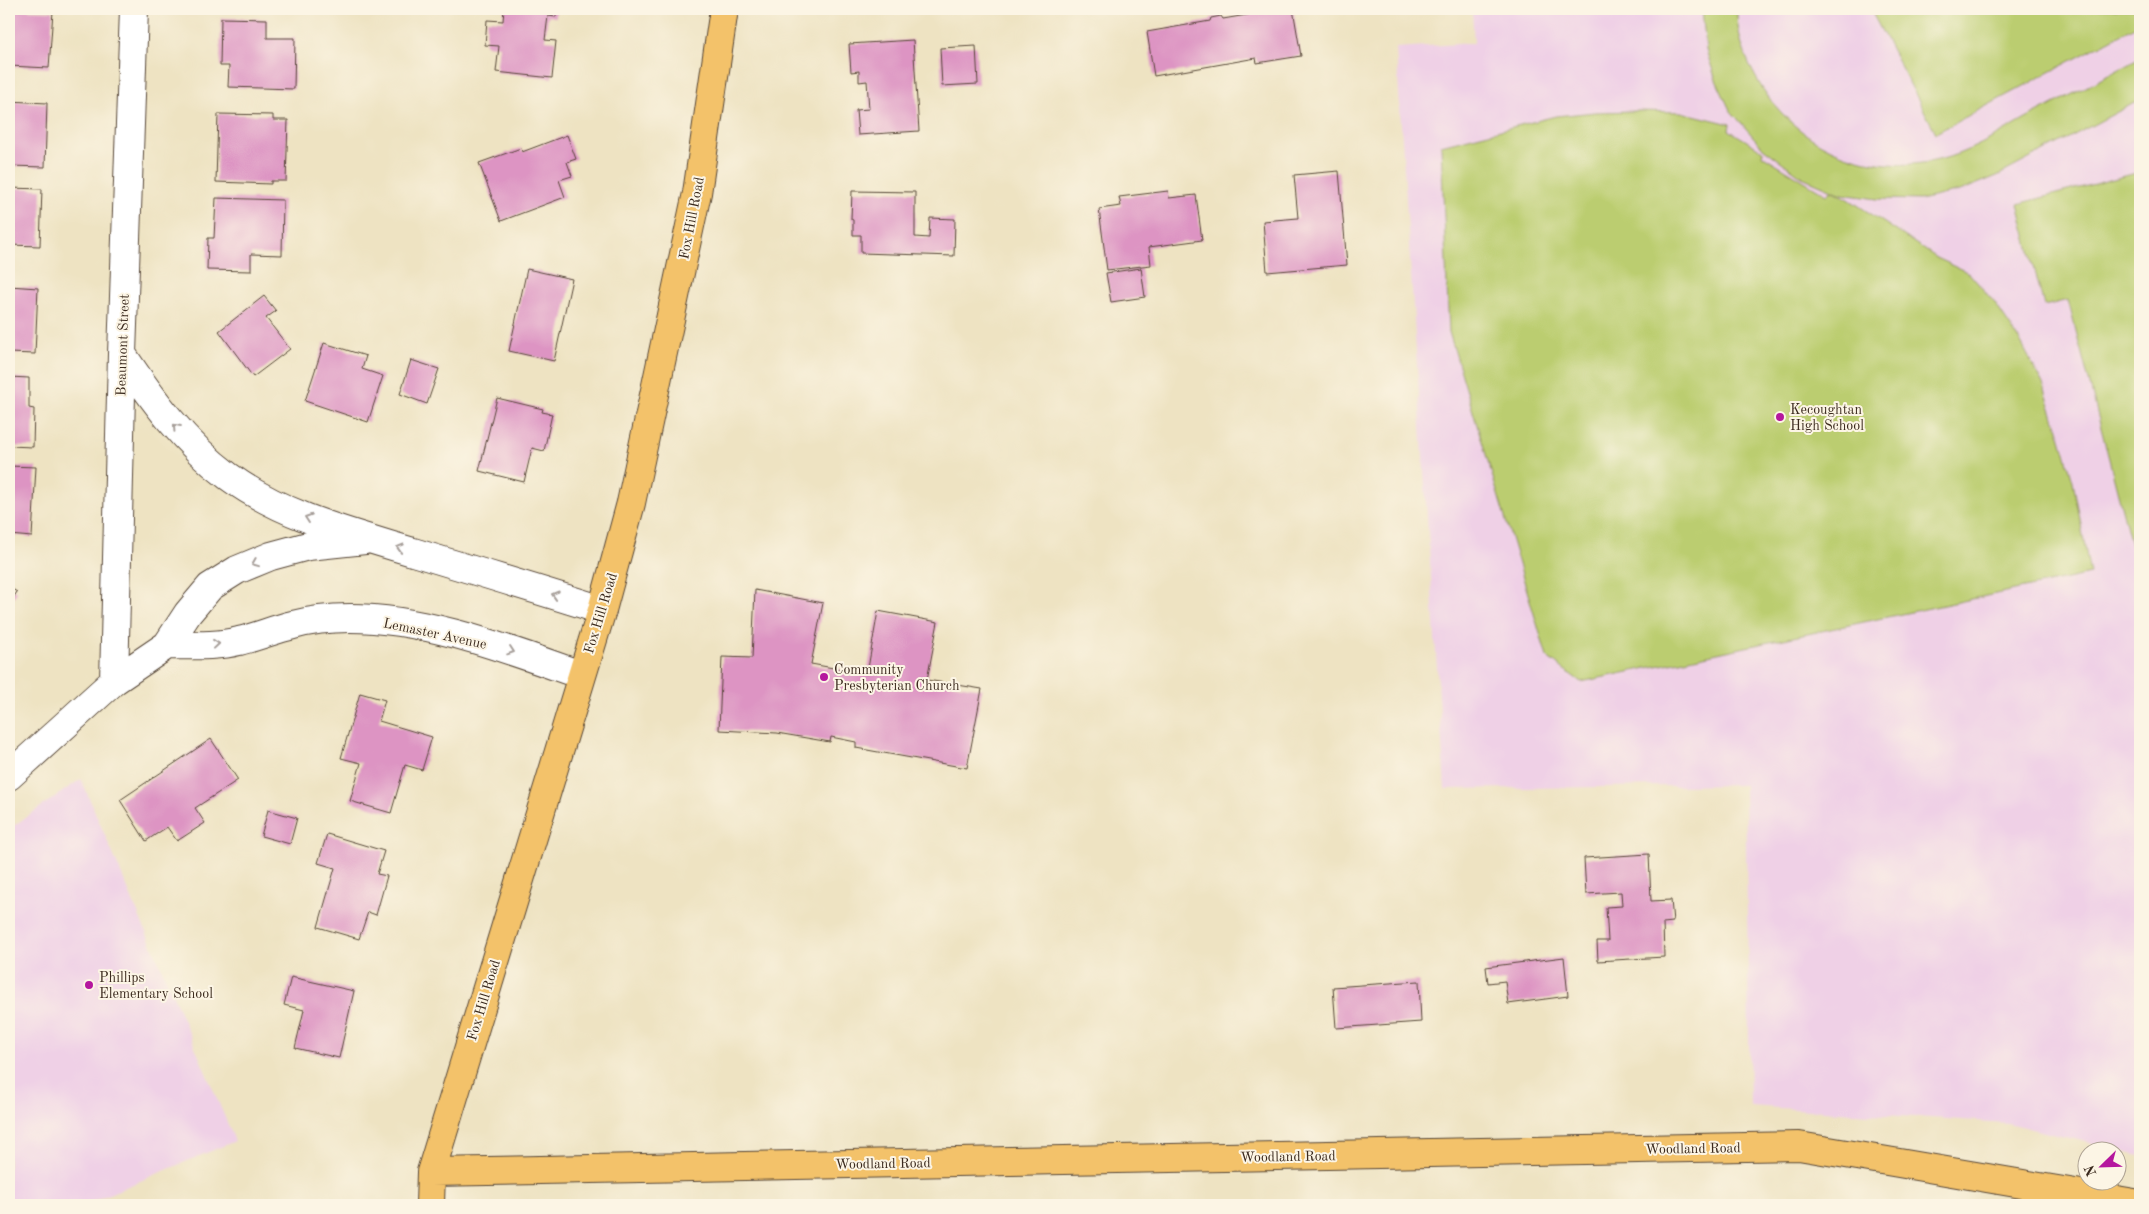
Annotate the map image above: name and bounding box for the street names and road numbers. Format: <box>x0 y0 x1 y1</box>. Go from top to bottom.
street label: Fox Hill Road <box>677 176 707 261</box>
street label: Beaumont Street <box>114 294 132 396</box>
street label: Fox Hill Road <box>582 571 620 655</box>
street label: Lemaster Avenue <box>382 616 488 652</box>
street label: Fox Hill Road <box>465 958 503 1042</box>
street label: Woodland Road <box>1645 1141 1741 1157</box>
street label: Woodland Road <box>1240 1149 1336 1165</box>
street label: Woodland Road <box>835 1156 931 1172</box>

